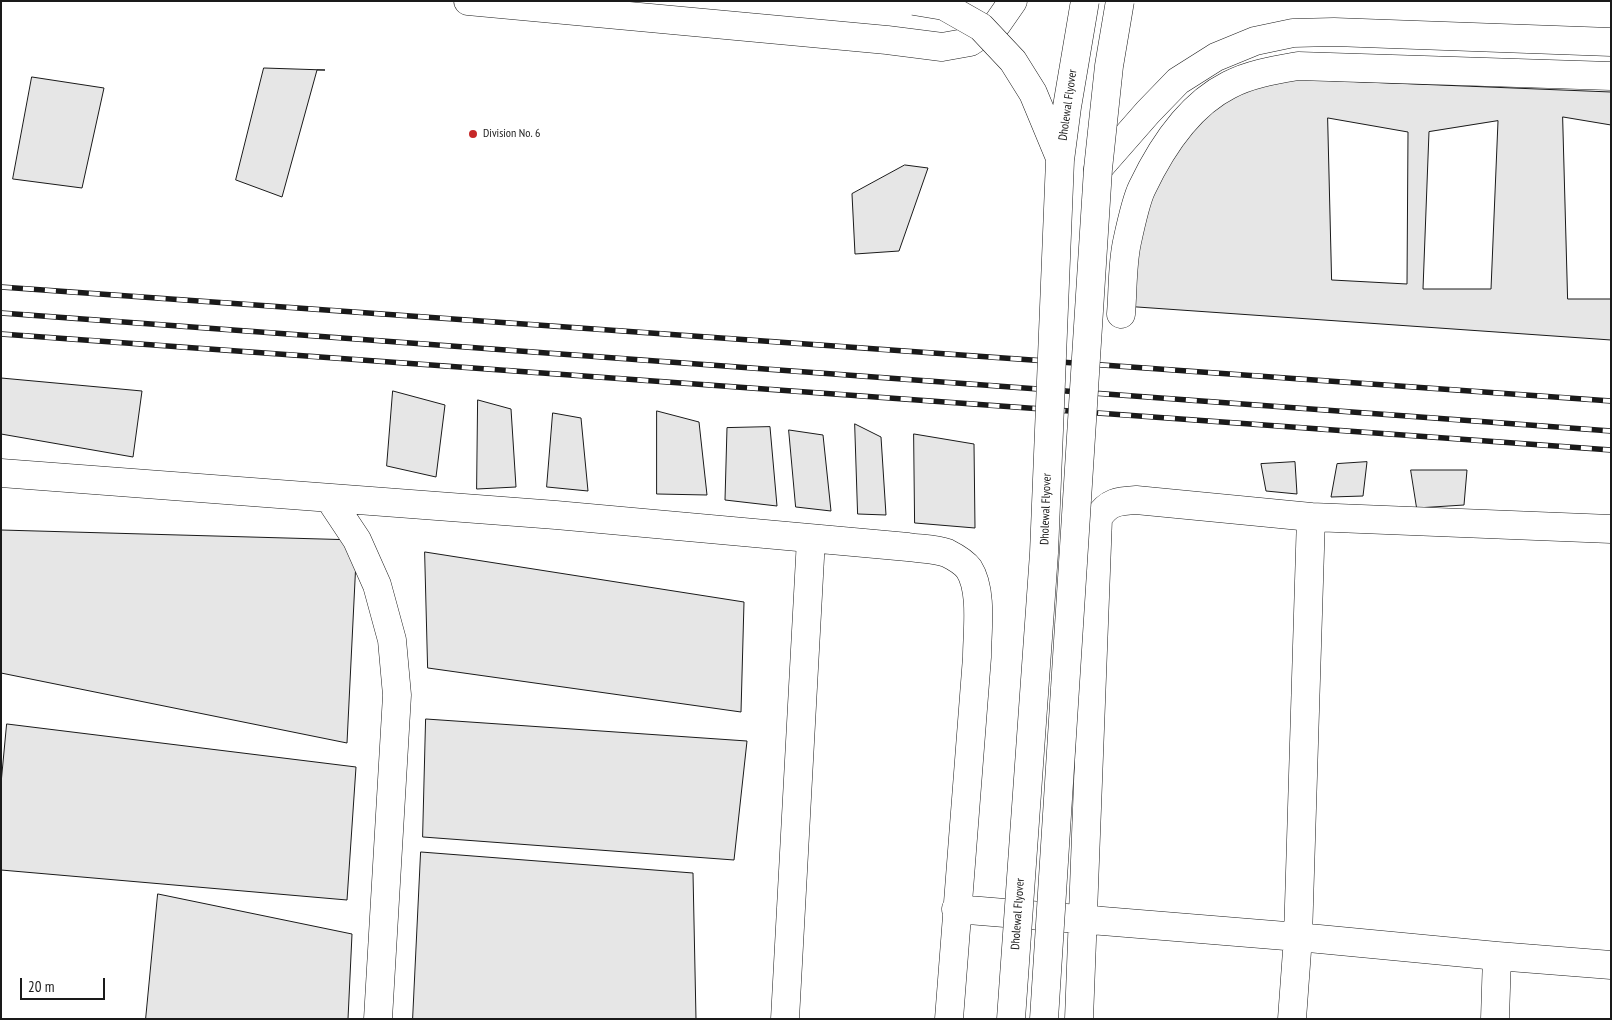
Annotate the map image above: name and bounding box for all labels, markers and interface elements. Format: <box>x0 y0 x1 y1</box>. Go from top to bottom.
street label: Dholewal Flyover <box>1056 68 1080 142</box>
place label: Division No. 6 <box>483 127 541 141</box>
marker: Division No. 6 <box>467 128 479 140</box>
street label: Dholewal Flyover <box>1038 473 1054 545</box>
street label: Dholewal Flyover <box>1008 878 1028 950</box>
scale bar <box>22 968 108 1000</box>
text: 20 m <box>28 977 54 996</box>

